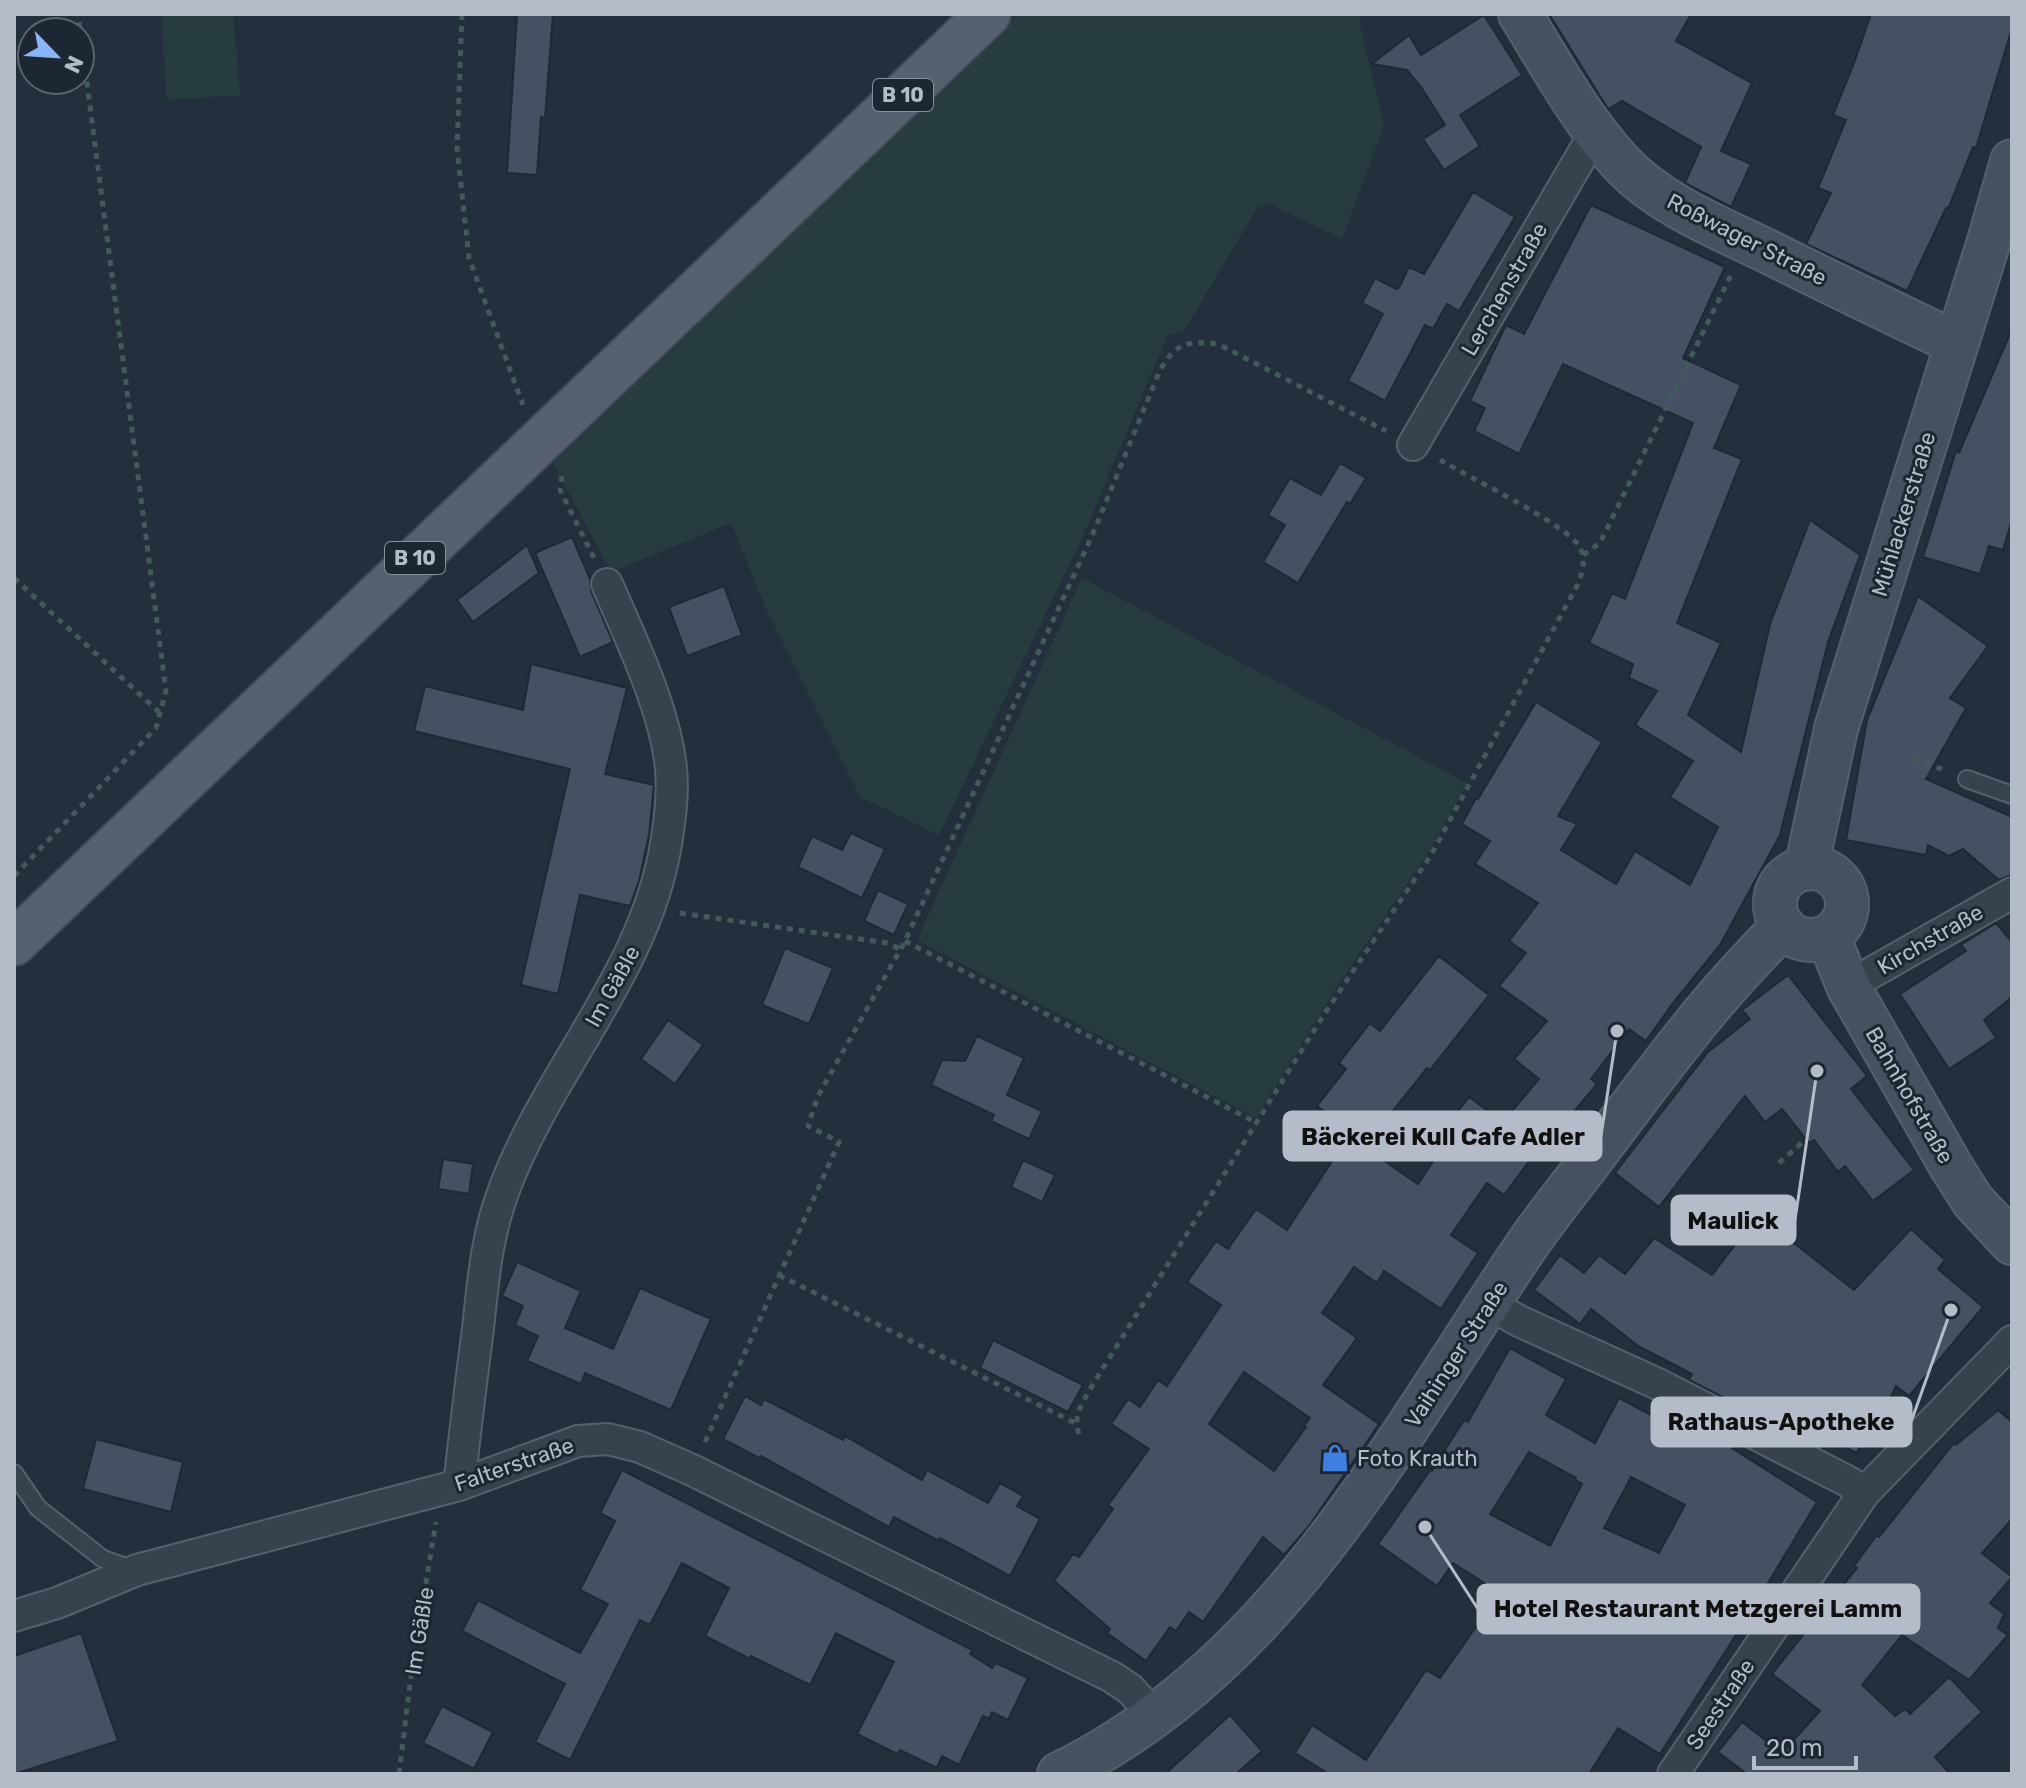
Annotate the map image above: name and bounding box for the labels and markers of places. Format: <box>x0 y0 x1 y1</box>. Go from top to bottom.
callout: Bäckerei Kull Cafe Adler <box>1284 1112 1601 1160</box>
callout: Maulick <box>1672 1196 1795 1244</box>
callout: Rathaus-Apotheke <box>1652 1398 1911 1446</box>
shop icon: Foto Krauth <box>1320 1443 1350 1473</box>
place label: Foto Krauth <box>1357 1445 1478 1472</box>
callout: Hotel Restaurant Metzgerei Lamm <box>1478 1585 1919 1633</box>

